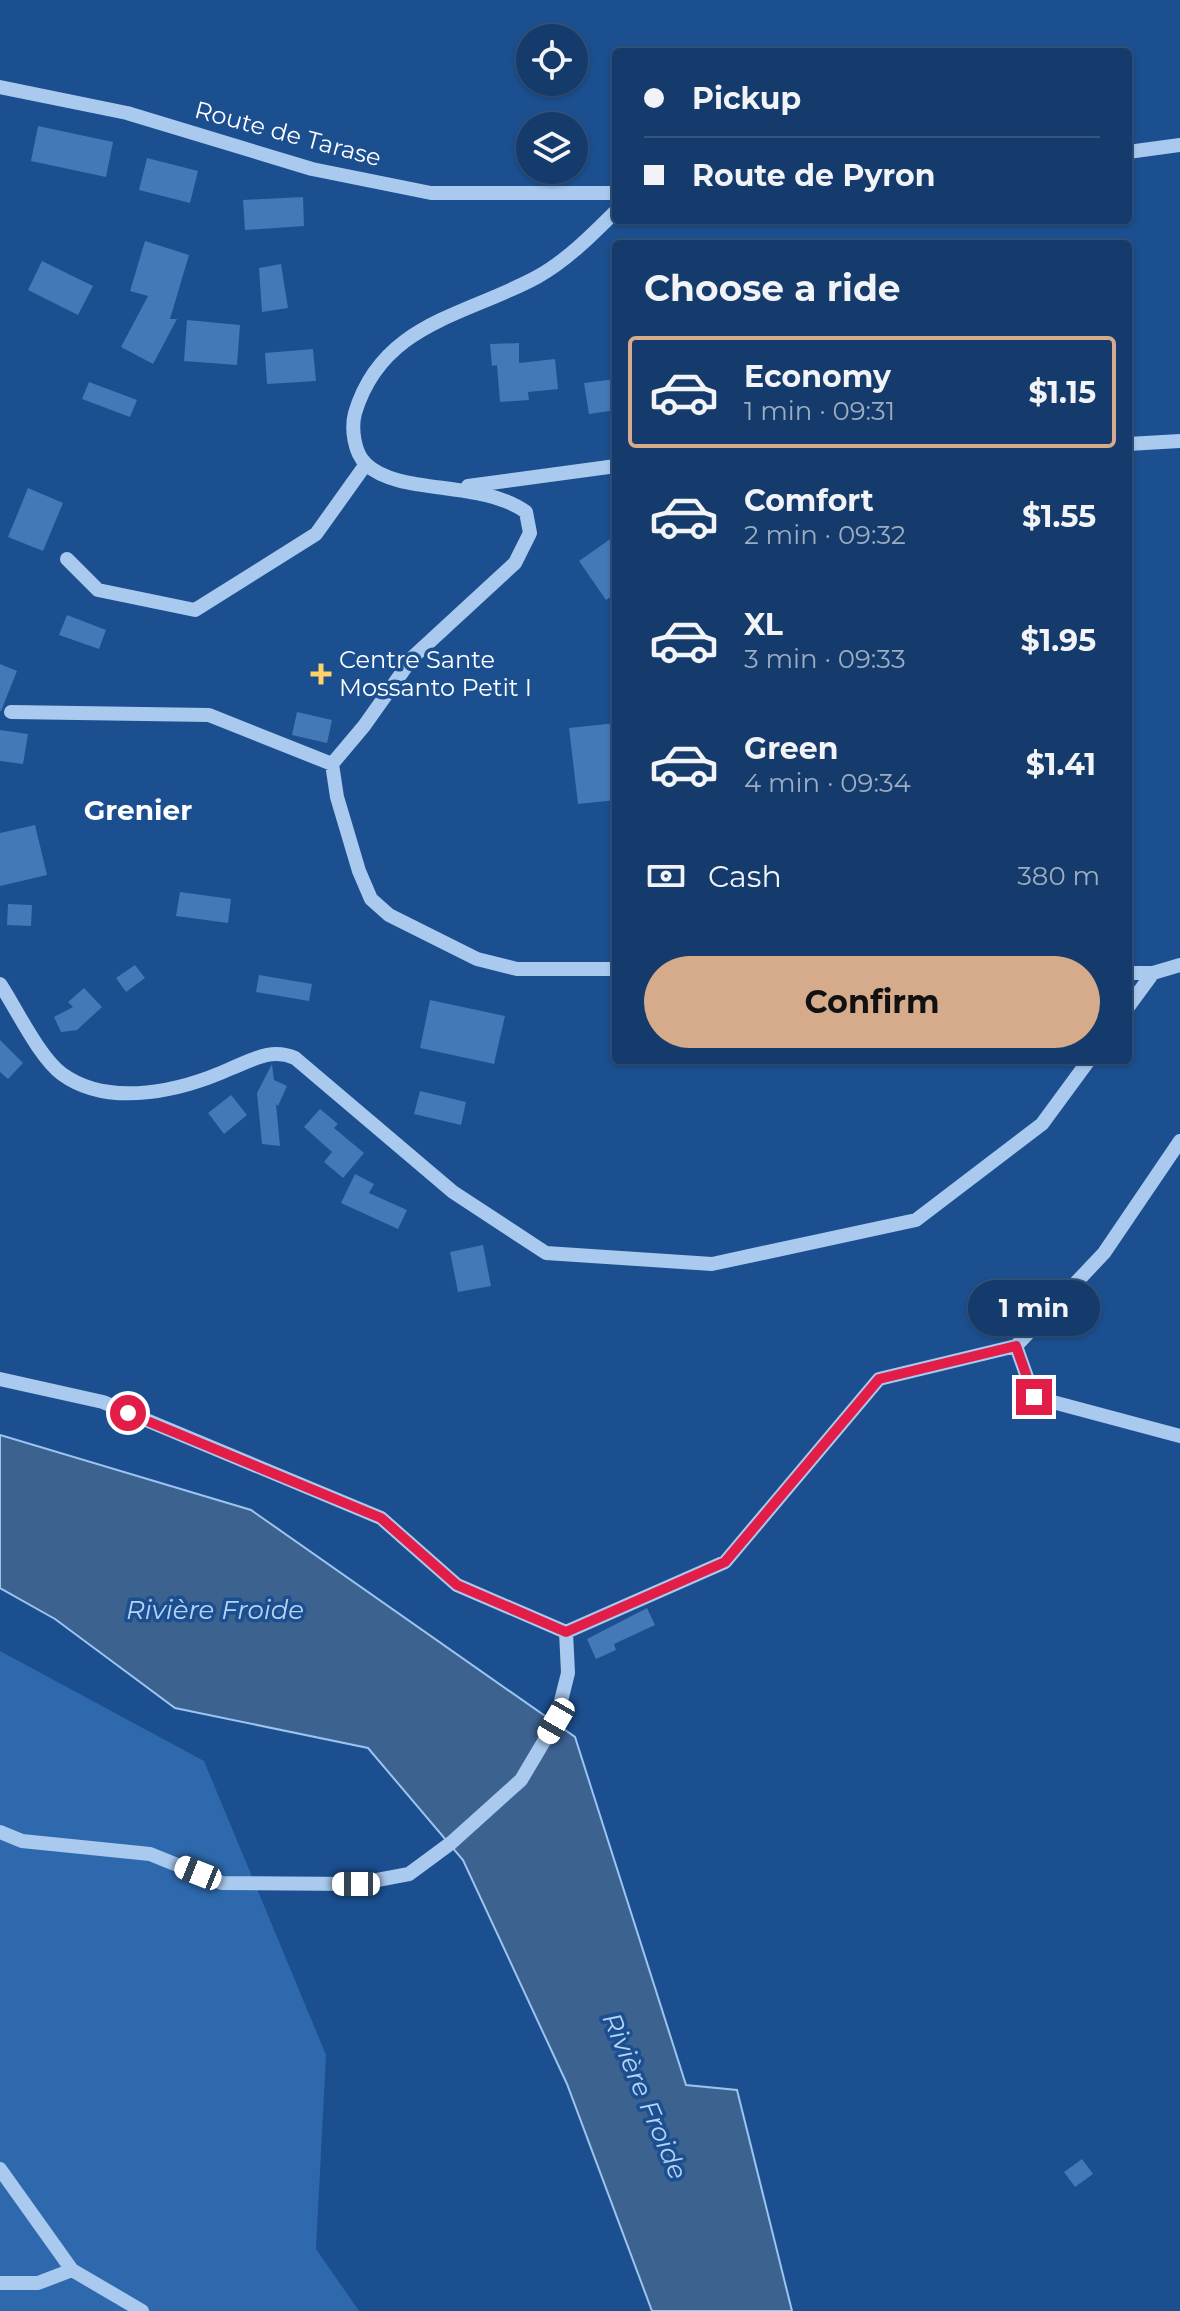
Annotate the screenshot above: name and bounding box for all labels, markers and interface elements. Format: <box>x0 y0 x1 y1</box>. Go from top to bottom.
map controls <box>516 24 588 184</box>
button: locate <box>516 24 588 96</box>
text: Pickup <box>692 80 801 117</box>
street label: Route de Tarase <box>192 95 385 172</box>
button: layers <box>516 112 588 184</box>
text: Route de Pyron <box>692 157 935 194</box>
text: Choose a ride <box>644 266 901 310</box>
icon: car <box>648 356 720 428</box>
text: Economy <box>744 358 891 395</box>
text: $1.15 <box>1028 374 1096 411</box>
text: 1 min · 09:31 <box>744 395 895 427</box>
icon: car <box>648 480 720 552</box>
text: Comfort <box>744 482 874 519</box>
text: $1.55 <box>1022 498 1096 535</box>
text: 2 min · 09:32 <box>744 519 906 551</box>
icon: car <box>648 604 720 676</box>
text: XL <box>744 606 783 643</box>
text: $1.95 <box>1021 622 1096 659</box>
text: 3 min · 09:33 <box>744 643 906 675</box>
place label: Centre Sante Mossanto Petit I <box>339 645 532 702</box>
marker: Centre Sante Mossanto Petit I <box>310 663 332 685</box>
icon: car <box>648 728 720 800</box>
text: Green <box>744 730 838 767</box>
text: $1.41 <box>1026 746 1096 783</box>
text: 4 min · 09:34 <box>744 767 911 799</box>
district label: Grenier <box>84 793 192 827</box>
icon: cash <box>644 854 688 898</box>
text: Cash <box>708 858 782 895</box>
text: 380 m <box>1017 860 1100 892</box>
button: Confirm <box>644 956 1100 1048</box>
callout: 1 min <box>968 1281 1100 1337</box>
text: 1 min <box>999 1292 1069 1324</box>
route end <box>1016 1379 1052 1415</box>
route start <box>110 1395 146 1431</box>
water label: Rivière Froide <box>126 1594 304 1626</box>
car <box>534 1694 578 1748</box>
car <box>171 1853 225 1893</box>
car <box>332 1872 380 1896</box>
water label: Rivière Froide <box>595 2008 695 2184</box>

